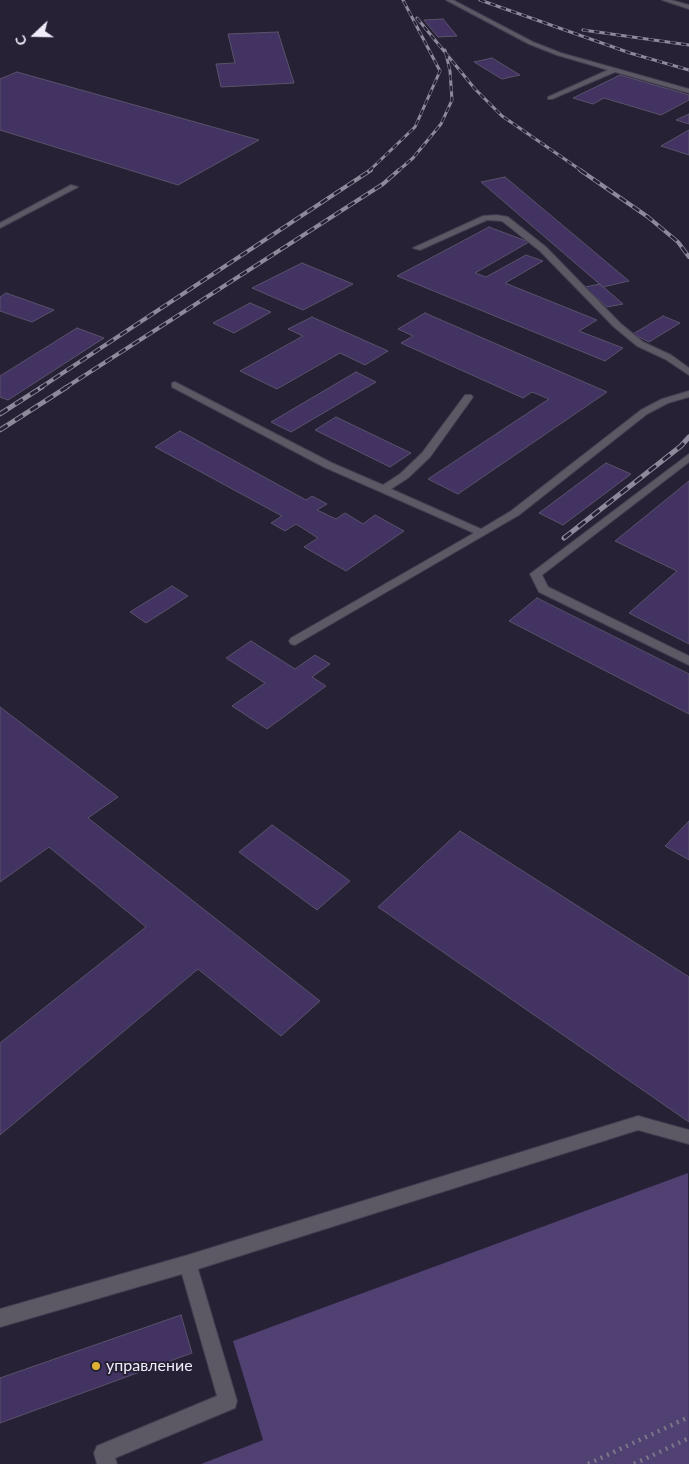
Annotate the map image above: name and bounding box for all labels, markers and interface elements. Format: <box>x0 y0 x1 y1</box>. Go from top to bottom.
north arrow <box>10 10 60 60</box>
text: С <box>11 33 30 48</box>
place label: управление <box>106 1356 193 1376</box>
marker: управление <box>90 1360 102 1372</box>

